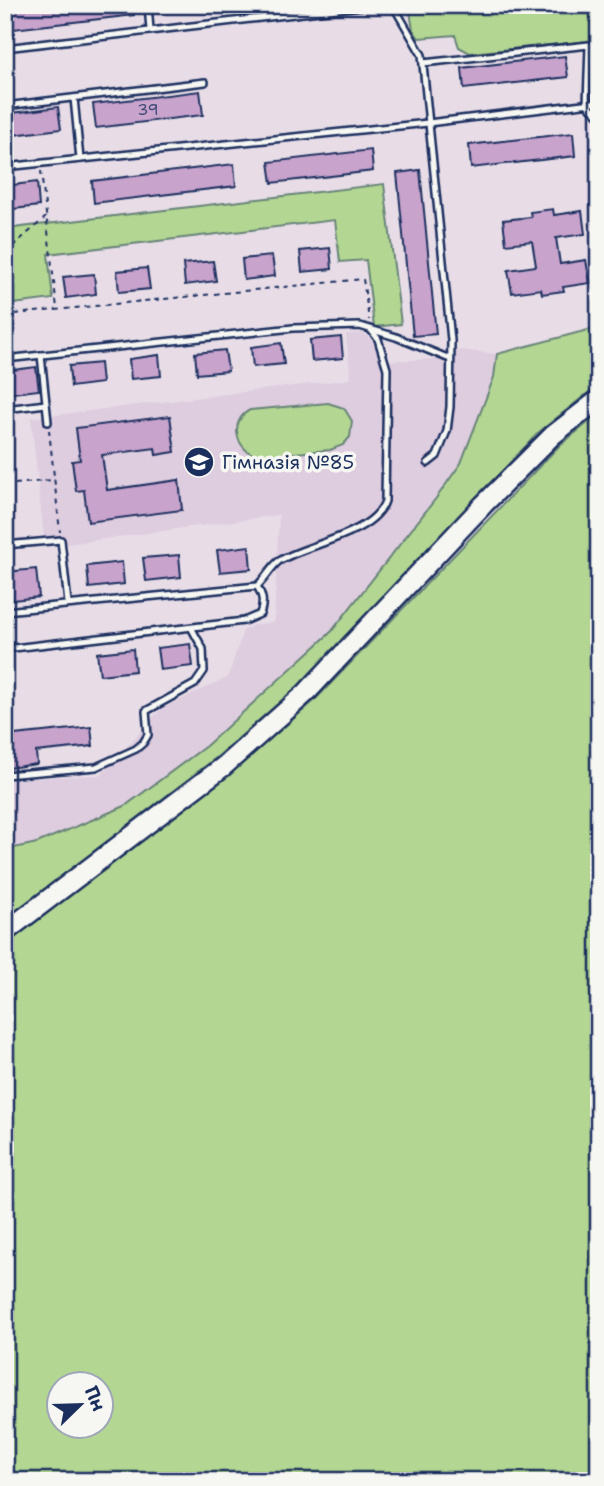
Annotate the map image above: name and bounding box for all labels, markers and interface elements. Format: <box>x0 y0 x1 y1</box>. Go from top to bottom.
house number: 39 <box>137 99 159 120</box>
school or university icon: Гімназія №85 <box>182 445 216 479</box>
place label: Гімназія №85 <box>222 450 354 475</box>
north arrow <box>46 1370 116 1440</box>
text: Пн <box>79 1382 112 1415</box>

